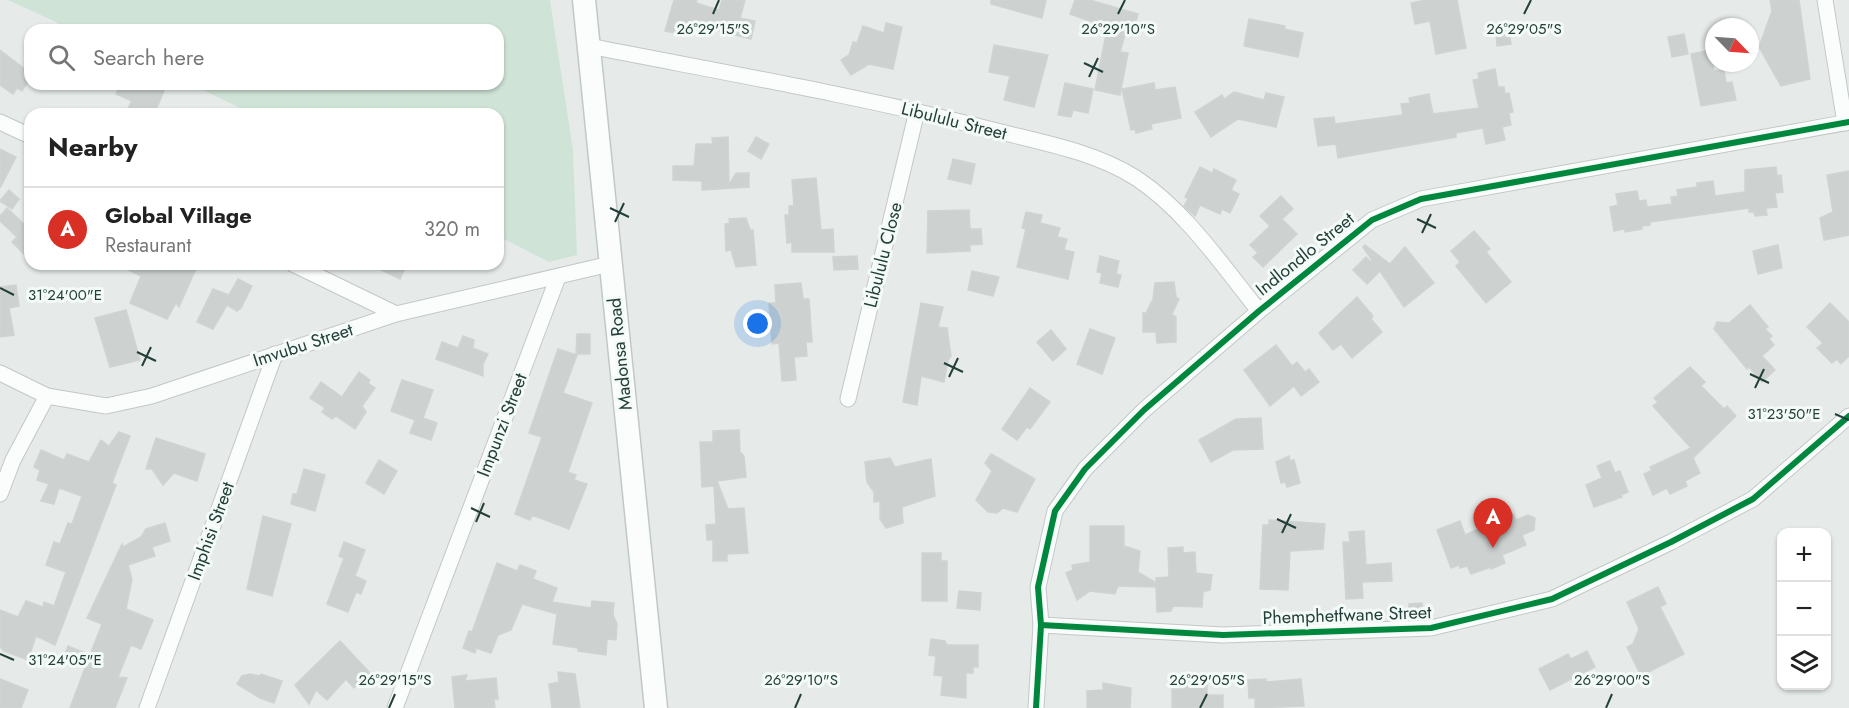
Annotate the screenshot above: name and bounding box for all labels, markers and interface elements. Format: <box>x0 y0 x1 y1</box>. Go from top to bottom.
text: 26°29'15"S <box>676 18 750 40</box>
text: 26°29'10"S <box>1081 18 1155 40</box>
text: 26°29'05"S <box>1486 18 1562 40</box>
north arrow <box>1705 18 1759 72</box>
search box <box>24 24 504 90</box>
icon: search <box>45 41 78 74</box>
text: Search here <box>93 41 204 73</box>
street label: Libululu Street <box>898 95 1010 147</box>
text: Nearby <box>48 128 137 166</box>
text: Global Village <box>105 199 252 231</box>
street label: Libululu Close <box>857 200 909 310</box>
street label: Indlondlo Street <box>1250 206 1360 302</box>
text: A <box>60 215 75 244</box>
text: 320 m <box>424 215 480 244</box>
text: Restaurant <box>105 231 191 260</box>
text: 31°24'00"E <box>28 284 102 306</box>
street label: Madonsa Road <box>601 296 639 412</box>
your location <box>743 309 772 338</box>
street label: Imvubu Street <box>250 316 357 373</box>
street label: Impunzi Street <box>470 369 534 481</box>
text: 31°23'50"E <box>1748 403 1820 425</box>
street label: Imphisi Street <box>181 477 241 584</box>
pin: A <box>1474 498 1512 548</box>
map controls <box>1777 528 1831 690</box>
button: + <box>1777 528 1831 582</box>
button: − <box>1777 582 1831 636</box>
street label: Phemphetfwane Street <box>1262 599 1433 631</box>
button: layers <box>1777 636 1831 690</box>
text: 31°24'05"E <box>28 649 102 671</box>
text: 26°29'15"S <box>358 669 432 691</box>
text: 26°29'10"S <box>764 669 838 691</box>
text: 26°29'05"S <box>1169 669 1245 691</box>
text: 26°29'00"S <box>1574 669 1650 691</box>

